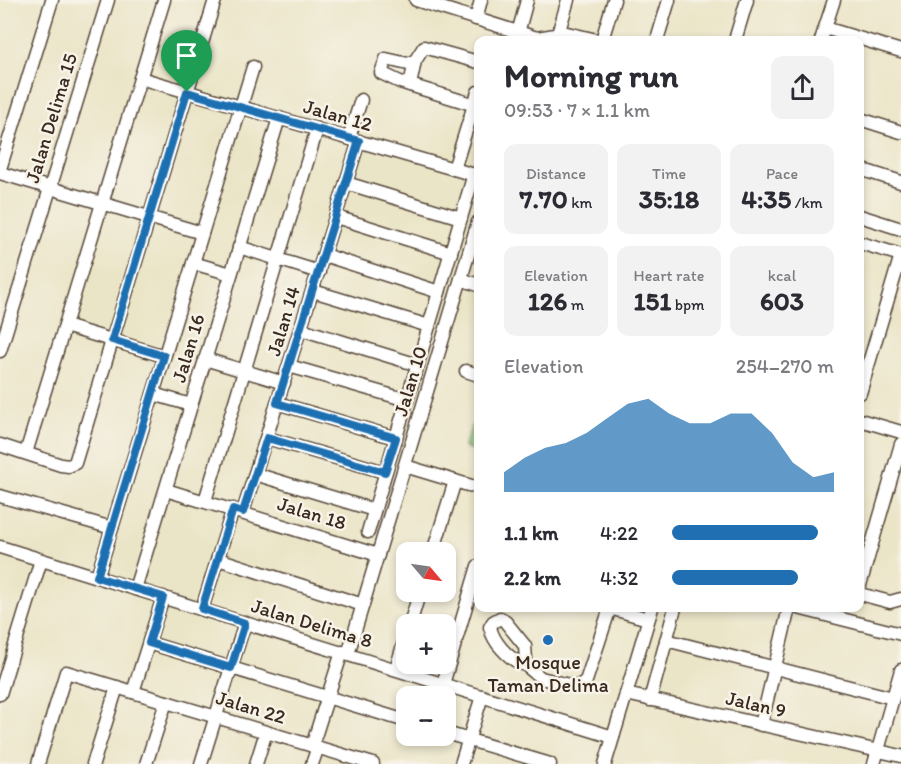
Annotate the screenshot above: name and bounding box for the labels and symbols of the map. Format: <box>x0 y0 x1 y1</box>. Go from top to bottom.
pin <box>161 30 212 92</box>
street label: Jalan Delima 15 <box>20 50 82 186</box>
street label: Jalan 12 <box>301 94 376 136</box>
street label: Jalan 14 <box>261 283 305 359</box>
street label: Jalan 16 <box>166 311 210 385</box>
street label: Jalan 10 <box>388 343 432 419</box>
street label: Jalan 18 <box>275 491 349 535</box>
north arrow <box>396 542 456 602</box>
street label: Jalan Delima 8 <box>248 593 376 653</box>
marker: Mosque Taman Delima <box>541 633 555 647</box>
place label: Mosque Taman Delima <box>487 650 609 697</box>
street label: Jalan 22 <box>213 685 289 729</box>
street label: Jalan 9 <box>724 685 788 723</box>

